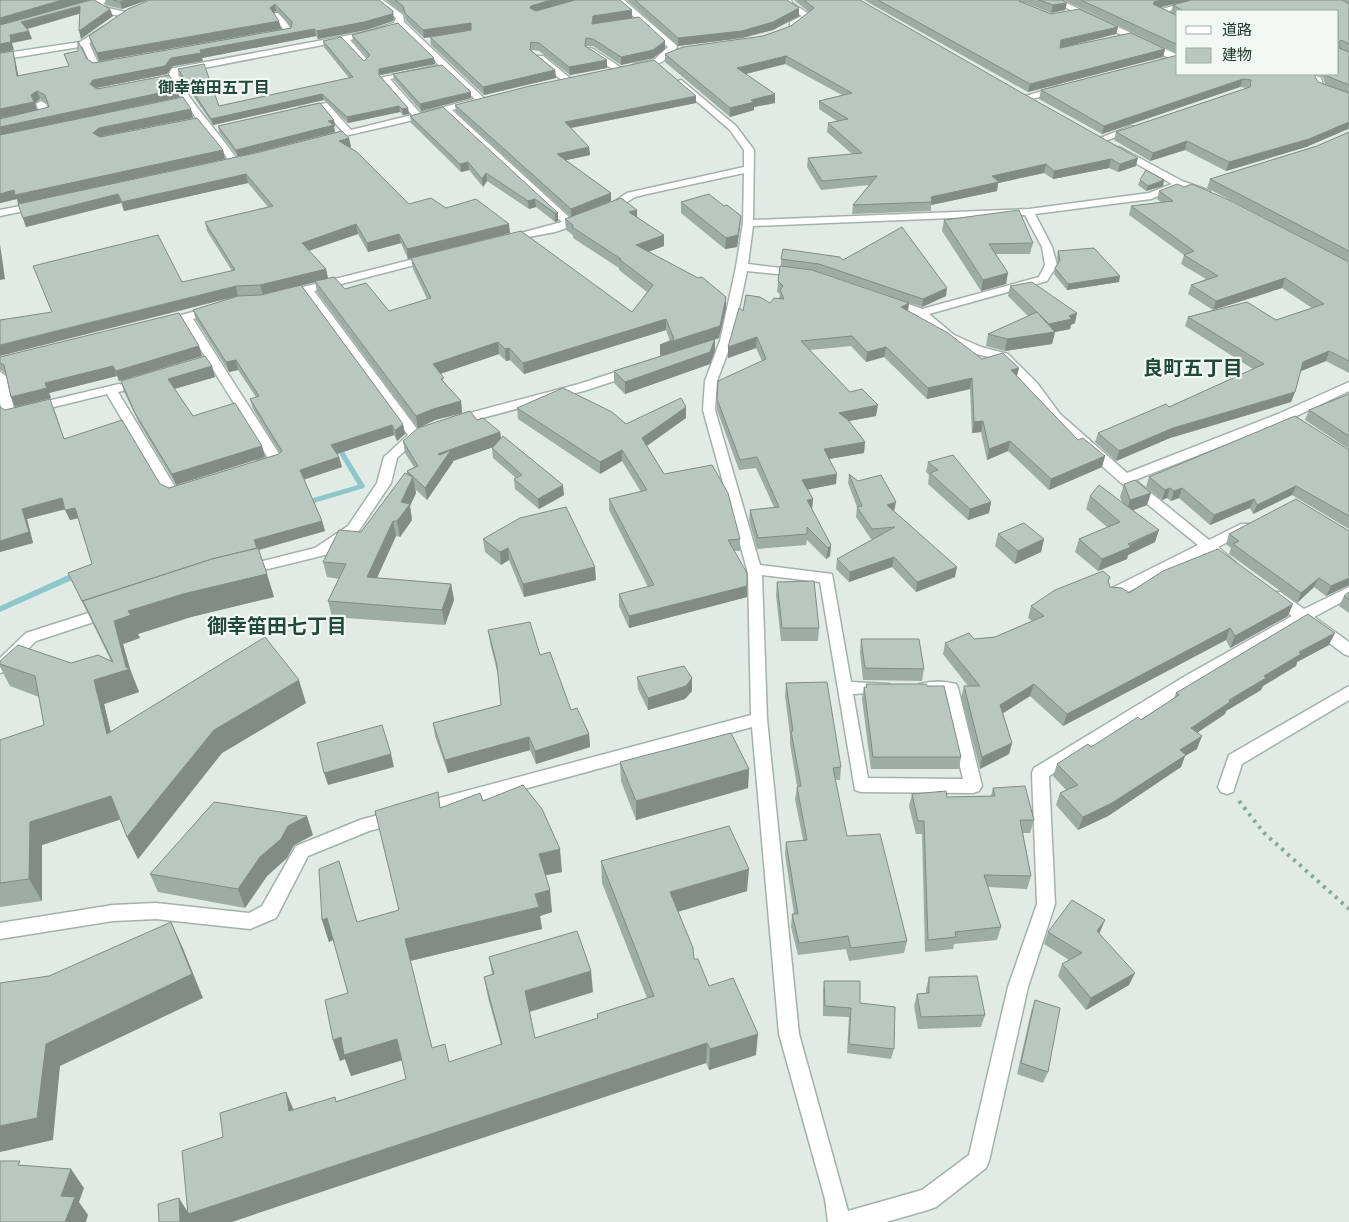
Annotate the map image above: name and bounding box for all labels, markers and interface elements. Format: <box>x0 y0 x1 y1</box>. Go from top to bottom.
legend <box>1176 10 1339 75</box>
text: 道路 <box>1222 19 1252 41</box>
text: 建物 <box>1222 44 1252 66</box>
district label: 御幸笛田五丁目 <box>158 76 270 99</box>
district label: 良町五丁目 <box>1143 354 1243 383</box>
district label: 御幸笛田七丁目 <box>207 612 347 641</box>

